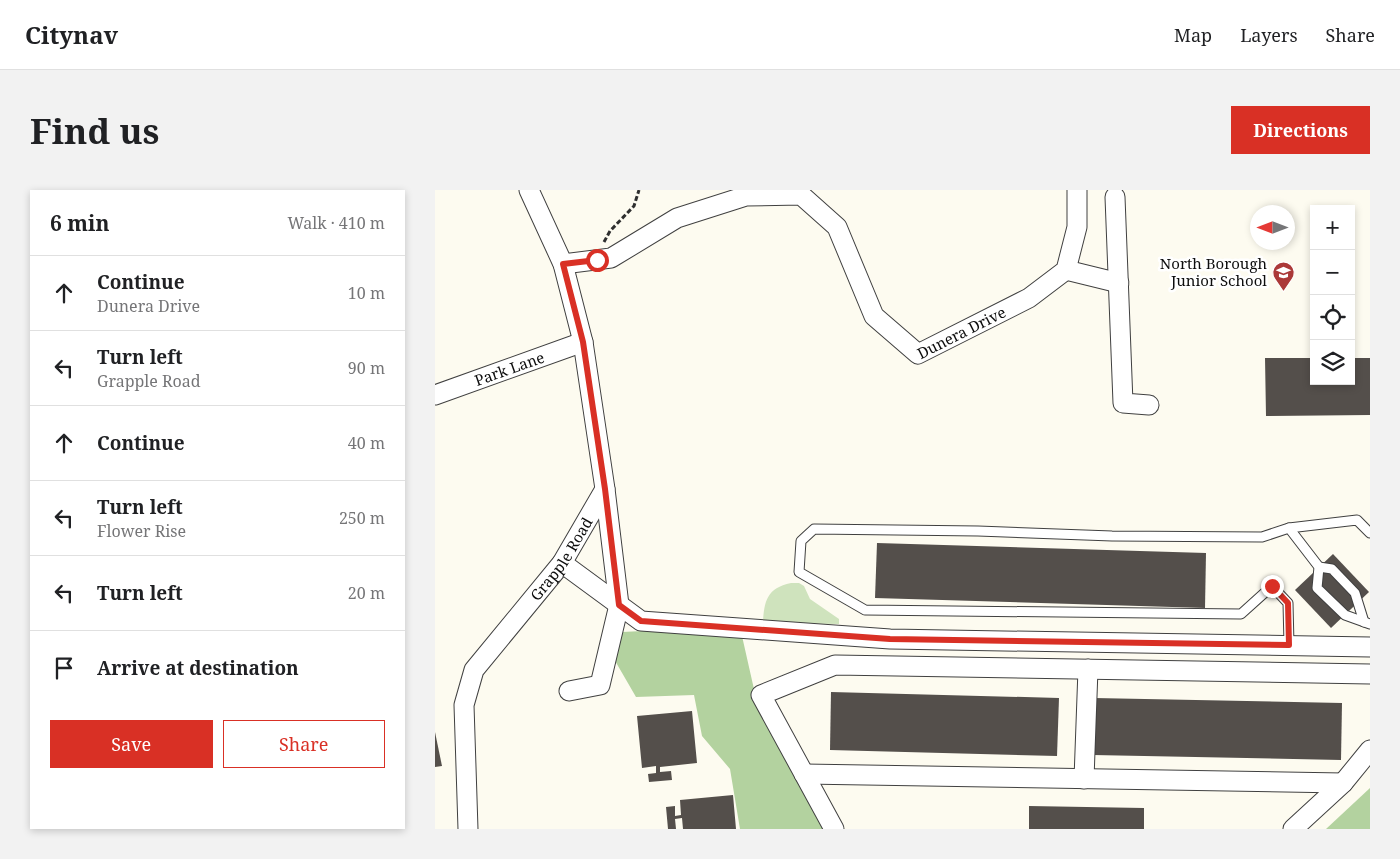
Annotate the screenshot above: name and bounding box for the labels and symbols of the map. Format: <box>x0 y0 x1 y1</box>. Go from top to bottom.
north arrow <box>1250 205 1295 250</box>
route start <box>586 249 609 272</box>
place label: North Borough Junior School <box>1160 253 1267 290</box>
school or university icon: North Borough Junior School <box>1271 260 1295 291</box>
street label: Dunera Drive <box>913 302 1009 363</box>
street label: Park Lane <box>472 347 547 390</box>
street label: Grapple Road <box>525 513 597 605</box>
route end <box>1261 575 1284 598</box>

